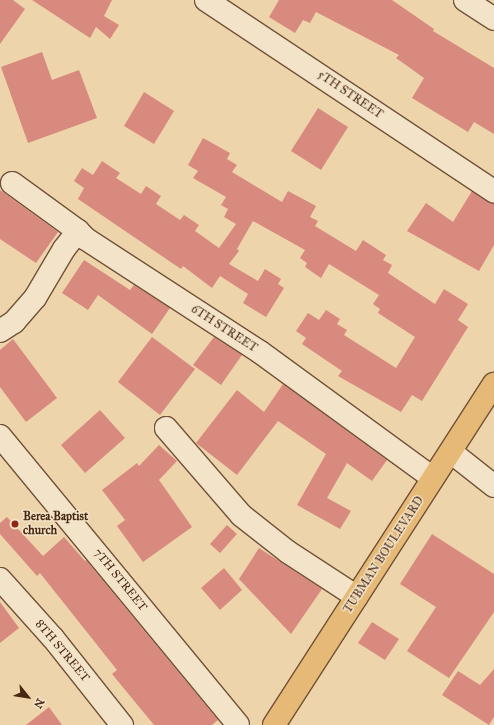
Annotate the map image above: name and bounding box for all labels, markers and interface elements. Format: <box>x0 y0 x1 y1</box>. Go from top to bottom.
street label: 5TH STREET <box>315 68 385 122</box>
street label: 6TH STREET <box>188 302 260 356</box>
street label: TUBMAN BOULEVARD <box>341 494 427 616</box>
place label: Berea Baptist church <box>23 510 88 538</box>
marker: Berea Baptist church <box>10 519 20 529</box>
street label: 7TH STREET <box>90 546 150 614</box>
street label: 8TH STREET <box>32 617 92 685</box>
north arrow <box>8 677 48 717</box>
text: N <box>31 696 47 711</box>

